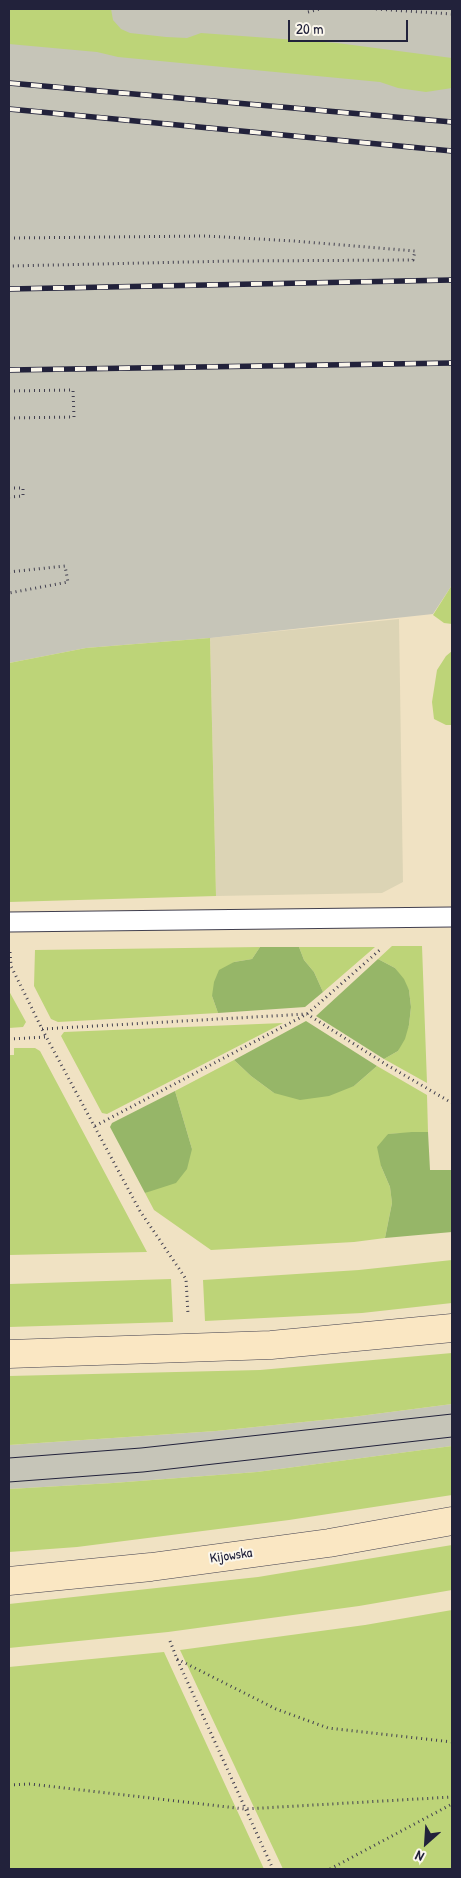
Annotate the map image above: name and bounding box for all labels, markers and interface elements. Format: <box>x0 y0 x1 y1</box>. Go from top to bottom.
scale bar <box>291 10 411 42</box>
text: 20 m <box>296 18 323 39</box>
street label: Kijowska <box>209 1545 253 1567</box>
north arrow <box>401 1818 451 1868</box>
text: N <box>412 1847 427 1867</box>

